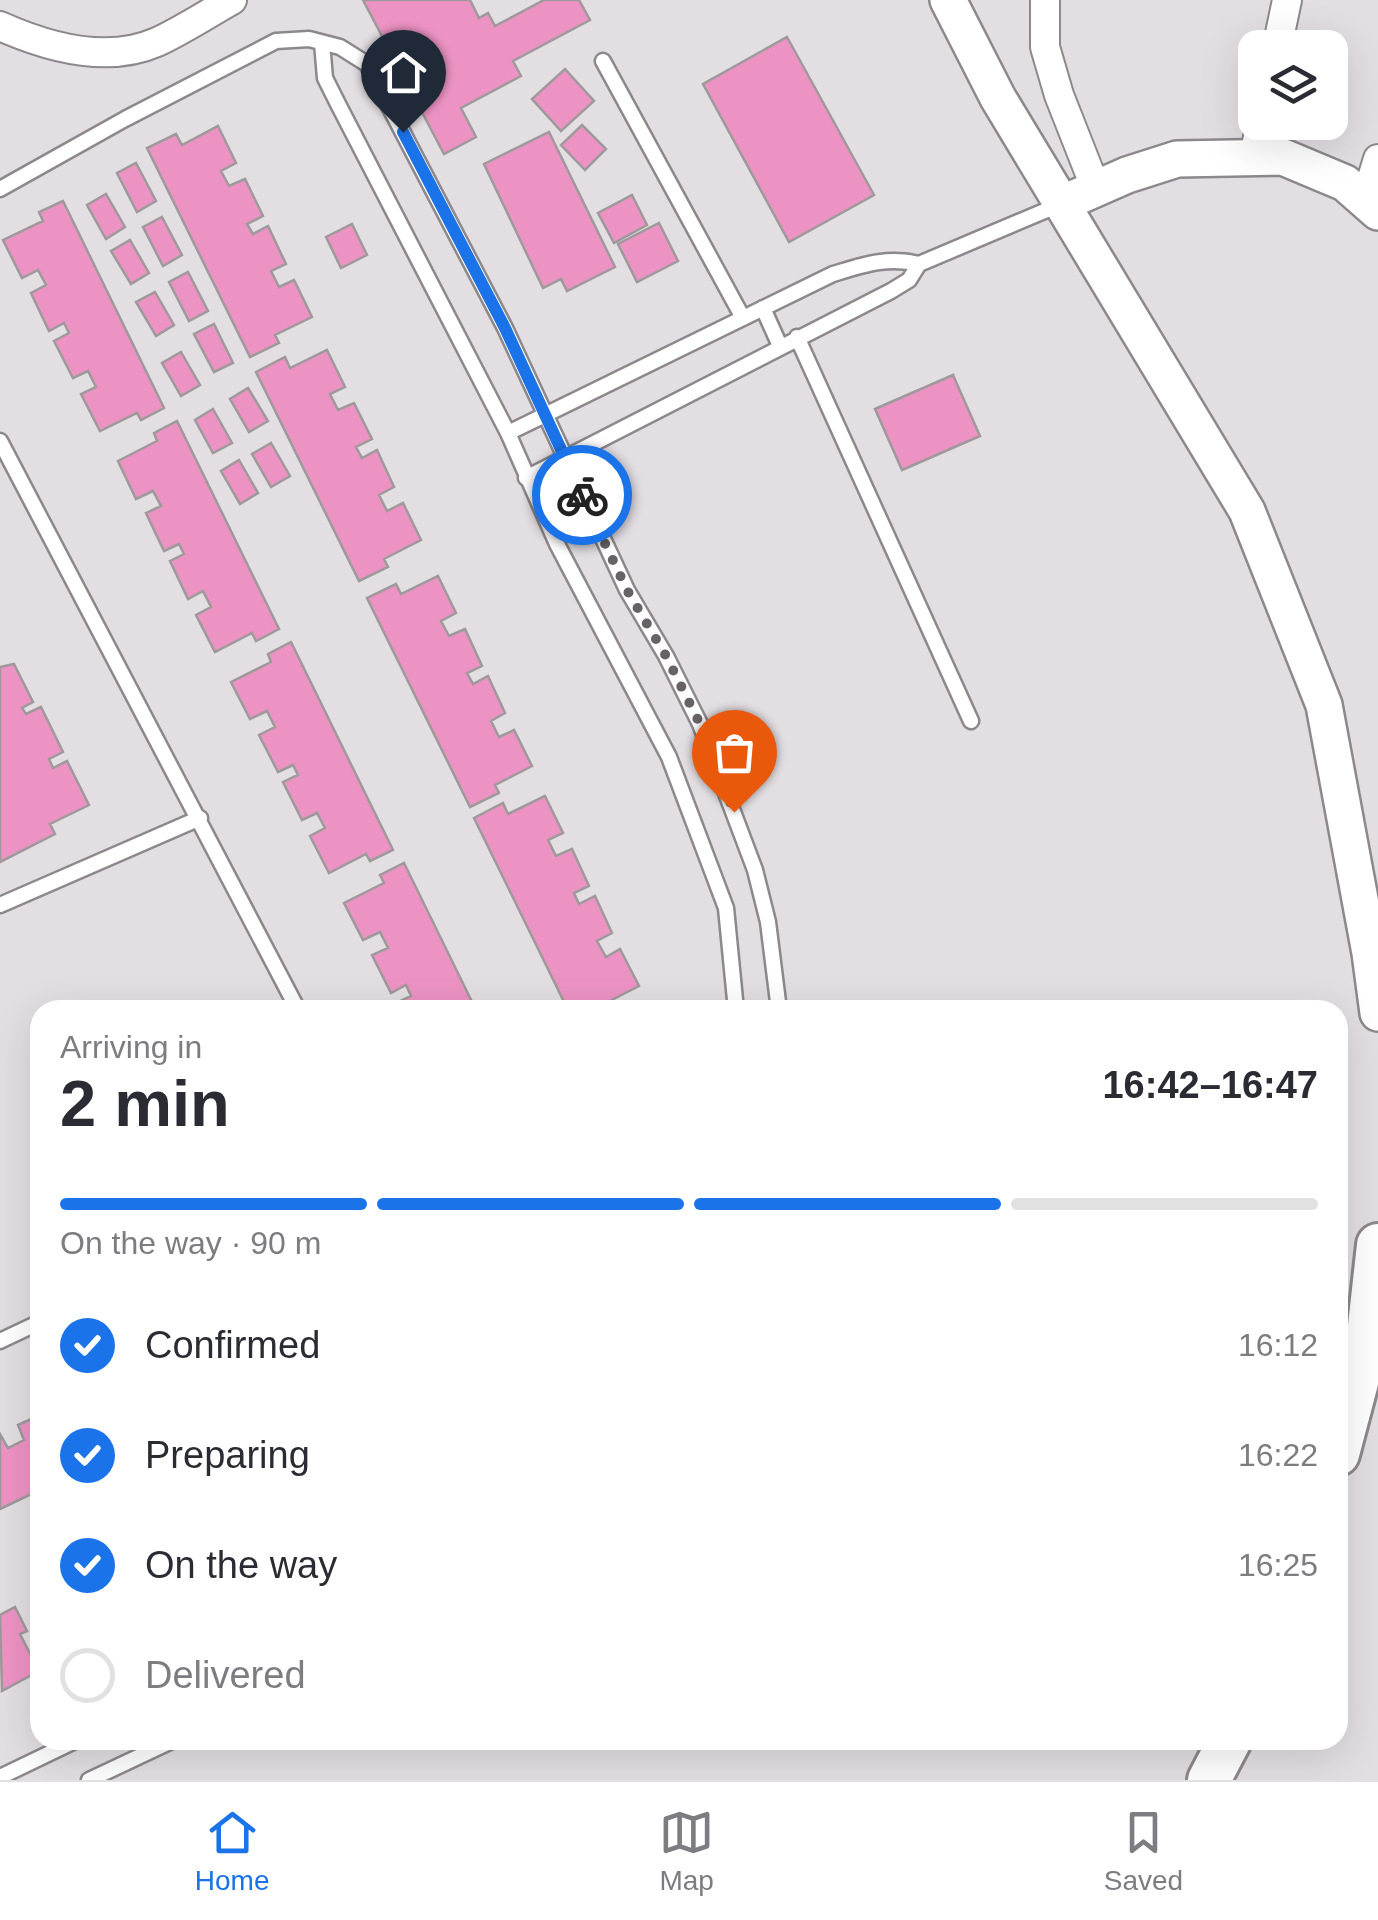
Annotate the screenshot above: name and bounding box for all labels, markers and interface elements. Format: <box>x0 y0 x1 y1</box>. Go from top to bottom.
pin <box>361 30 446 133</box>
map controls <box>1238 30 1348 140</box>
button: layers <box>1238 30 1348 140</box>
icon: home <box>376 45 431 100</box>
courier <box>532 445 632 545</box>
icon: bike <box>555 468 610 523</box>
pin <box>692 710 777 813</box>
icon: bag <box>707 725 762 780</box>
text: Arriving in <box>60 1029 202 1065</box>
text: 16:42–16:47 <box>1102 1064 1318 1106</box>
text: 2 min <box>60 1067 230 1140</box>
text: On the way · 90 m <box>60 1225 321 1261</box>
icon: check <box>60 1318 115 1373</box>
text: Confirmed <box>145 1324 320 1366</box>
text: 16:12 <box>1238 1327 1318 1363</box>
icon: check <box>60 1428 115 1483</box>
text: Preparing <box>145 1434 310 1476</box>
text: 16:22 <box>1238 1437 1318 1473</box>
icon: check <box>60 1538 115 1593</box>
text: On the way <box>145 1544 337 1586</box>
text: 16:25 <box>1238 1547 1318 1583</box>
text: Delivered <box>145 1654 306 1696</box>
tab: Home <box>195 1805 270 1897</box>
tab: Map <box>659 1805 714 1897</box>
tab: Saved <box>1104 1805 1183 1897</box>

